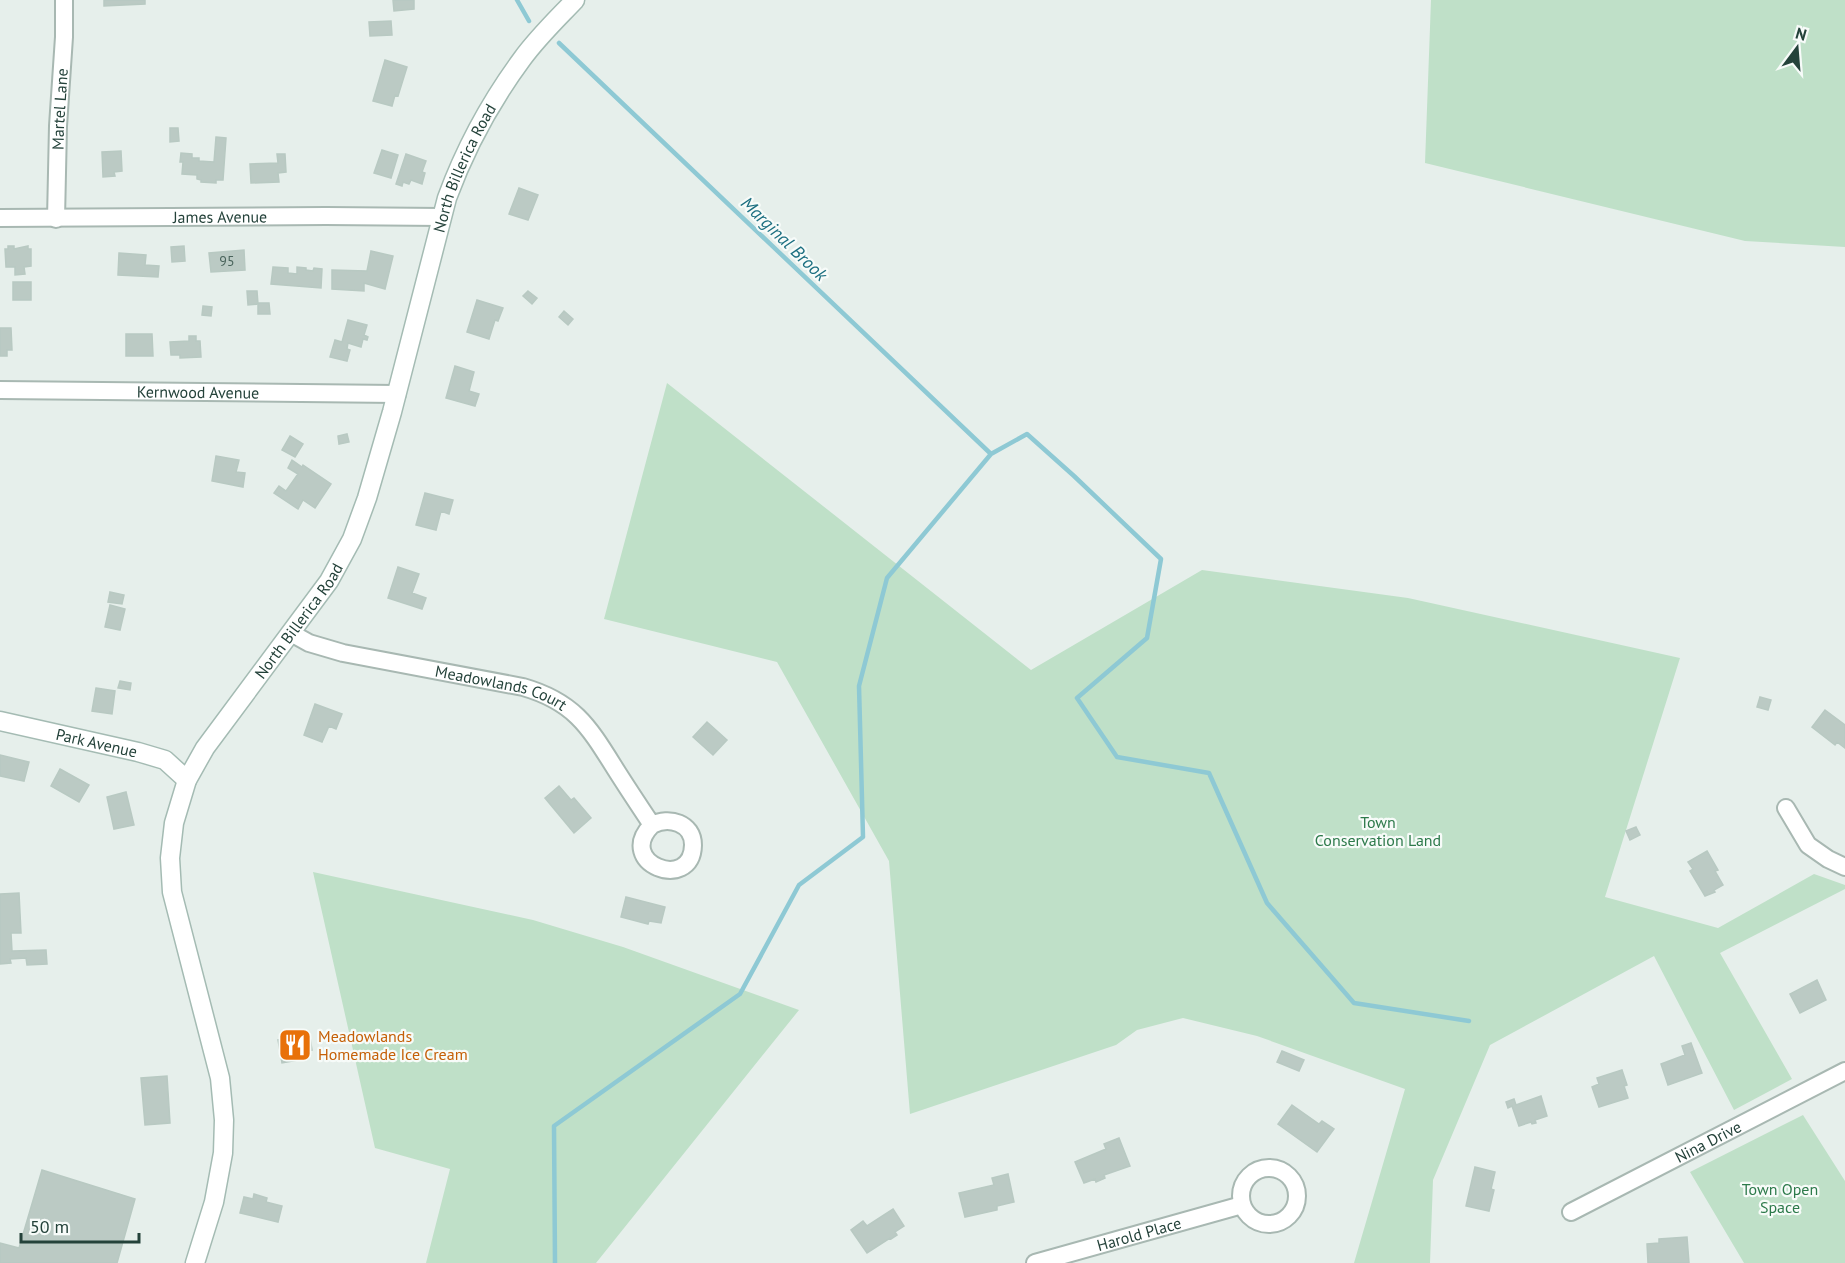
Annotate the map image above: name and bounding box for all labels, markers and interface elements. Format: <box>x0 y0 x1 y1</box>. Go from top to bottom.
north arrow <box>1767 18 1827 78</box>
text: N <box>1793 23 1809 45</box>
street label: Martel Lane <box>47 68 72 150</box>
street label: North Billerica Road <box>429 100 500 234</box>
water label: Marginal Brook <box>736 192 833 286</box>
street label: James Avenue <box>172 206 267 227</box>
house number: 95 <box>219 252 235 270</box>
street label: Kernwood Avenue <box>137 381 259 403</box>
street label: North Billerica Road <box>250 559 347 682</box>
street label: Meadowlands Court <box>434 661 571 715</box>
street label: Park Avenue <box>54 724 139 762</box>
park label: Town Conservation Land <box>1315 812 1441 850</box>
place label: Meadowlands Homemade Ice Cream <box>318 1026 468 1064</box>
restaurant icon: Meadowlands Homemade Ice Cream <box>277 1027 313 1063</box>
street label: Nina Drive <box>1671 1116 1745 1167</box>
park label: Town Open Space <box>1742 1179 1818 1217</box>
scale bar <box>21 1206 140 1244</box>
street label: Harold Place <box>1094 1213 1184 1255</box>
text: 50 m <box>30 1215 69 1238</box>

